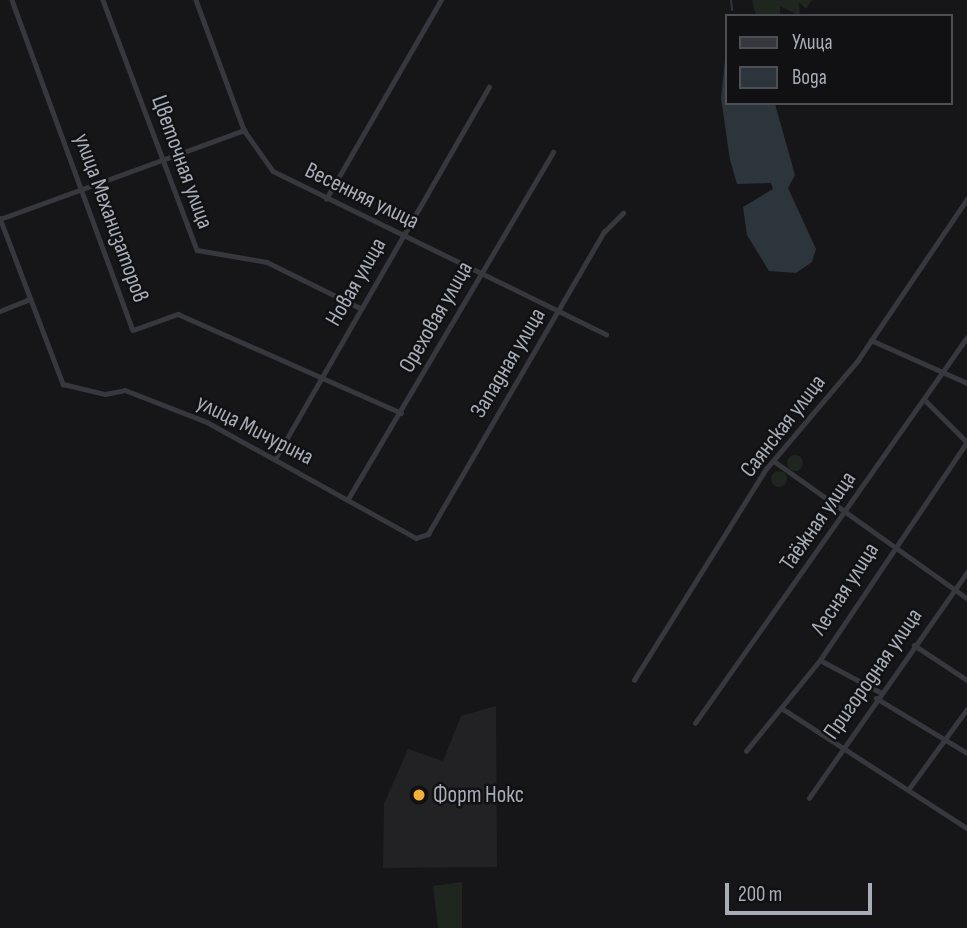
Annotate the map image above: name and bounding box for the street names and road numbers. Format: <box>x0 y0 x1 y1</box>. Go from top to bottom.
street label: Цветочная улица <box>145 92 219 232</box>
street label: улица Механизаторов <box>68 130 154 306</box>
street label: Весенняя улица <box>300 156 424 236</box>
street label: Новая улица <box>320 233 392 331</box>
street label: Ореховая улица <box>393 257 479 377</box>
street label: Западная улица <box>464 303 552 423</box>
street label: Саянская улица <box>734 369 832 483</box>
street label: улица Мичурина <box>192 389 318 471</box>
street label: Таёжная улица <box>774 466 862 576</box>
street label: Лесная улица <box>805 538 885 640</box>
street label: Пригородная улица <box>818 603 928 745</box>

